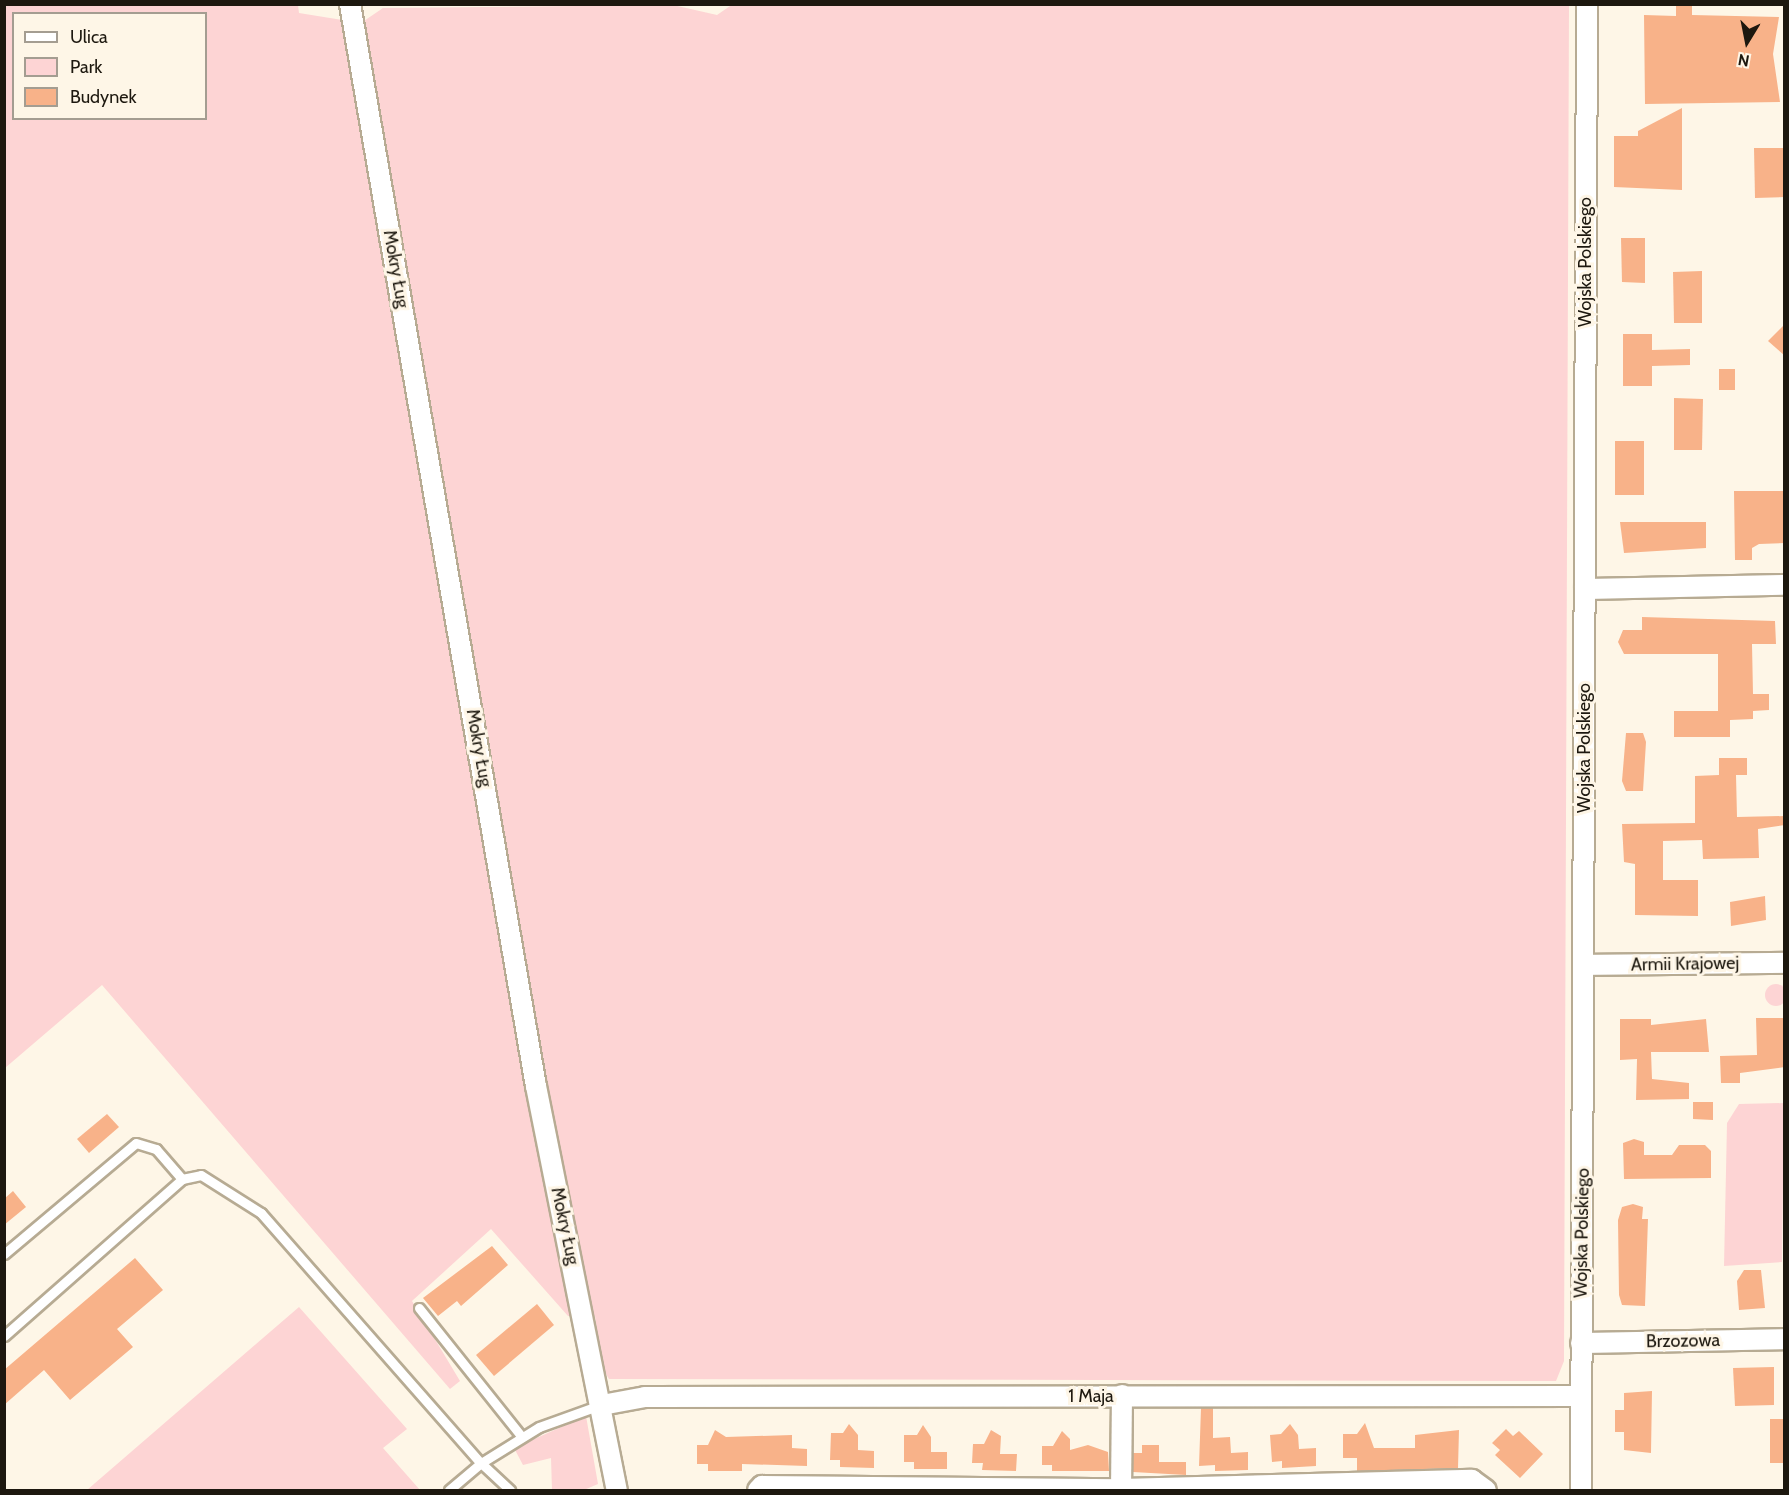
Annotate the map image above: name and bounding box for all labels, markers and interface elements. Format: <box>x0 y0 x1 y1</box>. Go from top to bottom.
legend <box>12 12 207 120</box>
north arrow <box>1717 12 1777 72</box>
text: Ulica <box>70 26 108 48</box>
text: N <box>1737 50 1751 71</box>
text: Park <box>70 56 102 78</box>
text: Budynek <box>70 86 137 108</box>
street label: Wojska Polskiego <box>1574 197 1596 327</box>
street label: Mokry Ług <box>379 228 413 310</box>
street label: Wojska Polskiego <box>1573 683 1595 813</box>
street label: Mokry Ług <box>462 707 496 789</box>
street label: Armii Krajowej <box>1631 952 1739 976</box>
street label: Wojska Polskiego <box>1570 1168 1594 1298</box>
street label: Mokry Ług <box>546 1185 584 1267</box>
street label: Brzozowa <box>1646 1330 1720 1352</box>
street label: 1 Maja <box>1068 1385 1114 1407</box>

